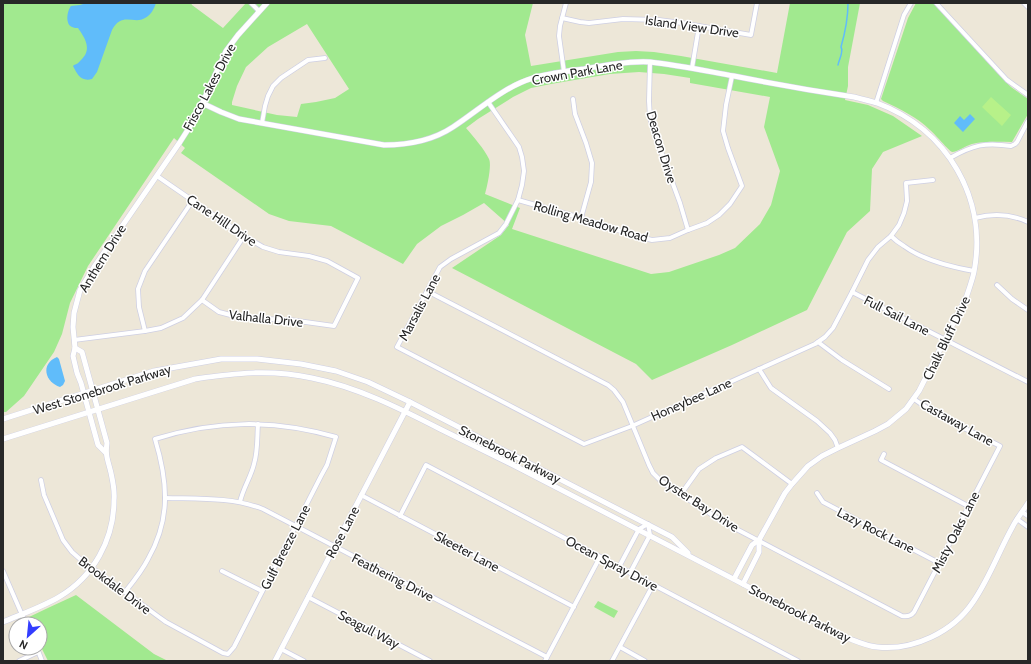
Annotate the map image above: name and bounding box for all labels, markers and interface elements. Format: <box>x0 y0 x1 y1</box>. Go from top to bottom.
street label: Island View Drive <box>644 11 740 41</box>
street label: Frisco Lakes Drive <box>179 40 239 133</box>
street label: Crown Park Lane <box>531 56 624 88</box>
street label: Deacon Drive <box>643 109 681 185</box>
street label: Cane Hill Drive <box>184 191 260 250</box>
street label: Rolling Meadow Road <box>532 197 650 245</box>
street label: Anthem Drive <box>75 221 129 295</box>
street label: Marsalis Lane <box>395 271 443 343</box>
street label: Full Sail Lane <box>862 292 933 338</box>
street label: Chalk Bluff Drive <box>919 293 973 383</box>
street label: Valhalla Drive <box>228 306 304 330</box>
street label: West Stonebrook Parkway <box>31 360 173 418</box>
street label: Honeybee Lane <box>648 374 734 424</box>
street label: Castaway Lane <box>917 395 997 449</box>
street label: Stonebrook Parkway <box>456 421 564 487</box>
street label: Oyster Bay Drive <box>656 471 742 535</box>
street label: Misty Oaks Lane <box>928 488 983 575</box>
street label: Gulf Breeze Lane <box>257 502 313 592</box>
street label: Rose Lane <box>322 503 362 561</box>
street label: Lazy Rock Lane <box>835 504 918 556</box>
street label: Skeeter Lane <box>432 527 502 575</box>
street label: Ocean Spray Drive <box>563 532 661 594</box>
street label: Feathering Drive <box>349 549 437 605</box>
street label: Brookdale Drive <box>76 553 155 618</box>
street label: Stonebrook Parkway <box>746 580 854 646</box>
street label: Seagull Way <box>336 606 403 652</box>
north arrow <box>8 616 48 656</box>
text: N <box>17 637 30 653</box>

